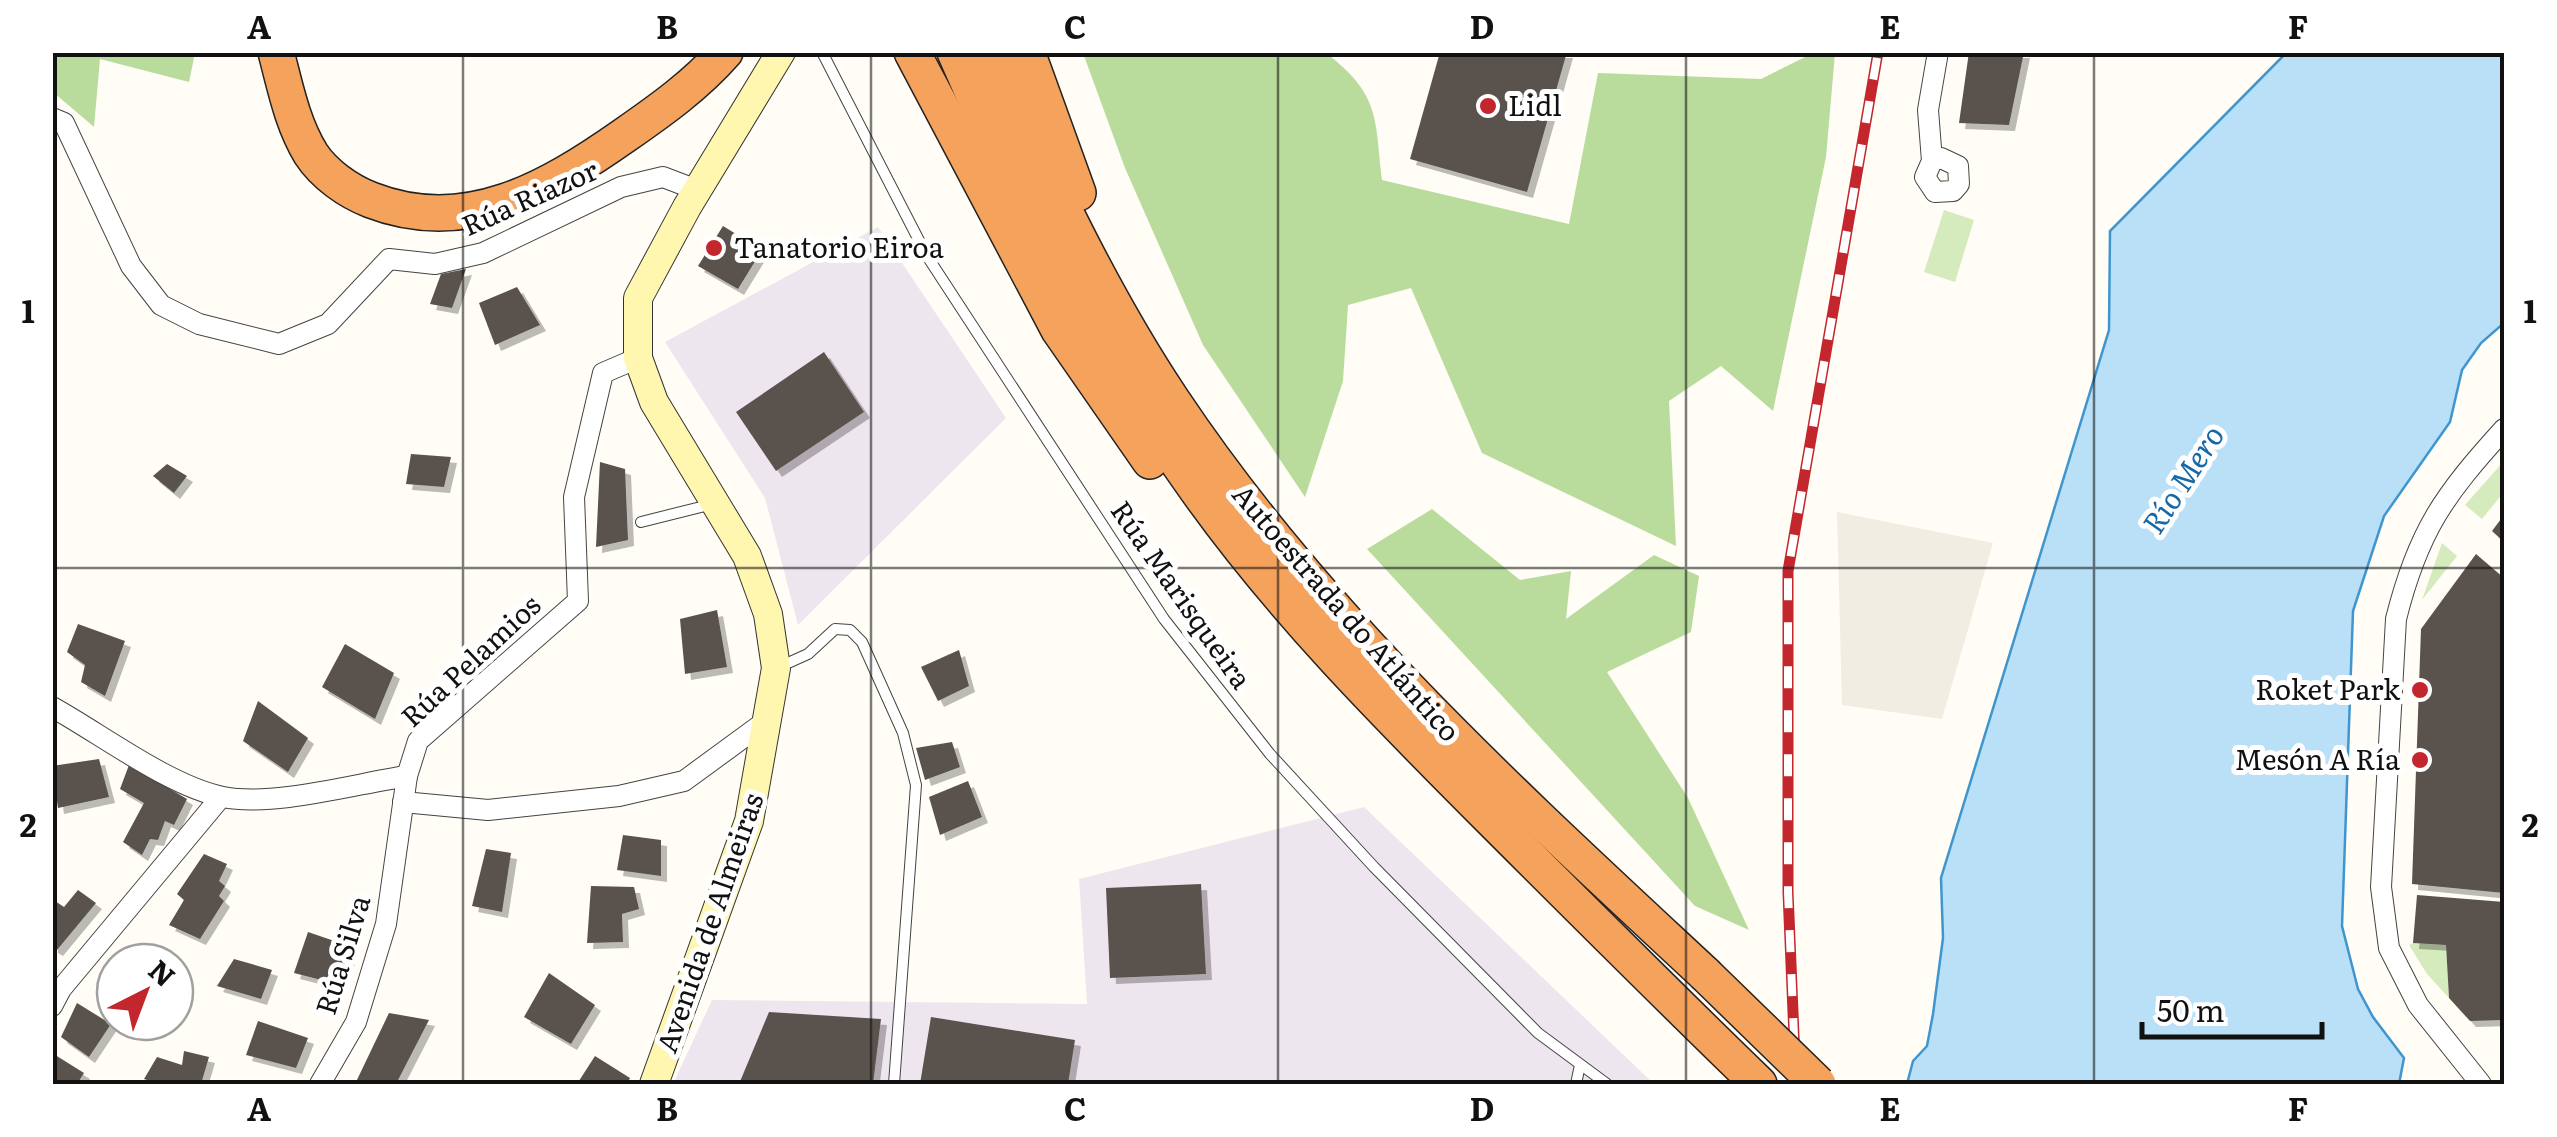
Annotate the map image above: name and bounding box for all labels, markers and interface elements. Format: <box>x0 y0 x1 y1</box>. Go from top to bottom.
text: A <box>247 1 271 49</box>
text: B <box>656 1 678 49</box>
text: C <box>1064 1 1086 49</box>
text: D <box>1470 1 1494 49</box>
text: E <box>1879 1 1901 49</box>
text: F <box>2288 1 2308 49</box>
place label: Lidl <box>1508 83 1562 125</box>
marker: Lidl <box>1477 95 1499 117</box>
street label: Rúa Riazor <box>454 147 605 245</box>
place label: Tanatorio Eiroa <box>734 225 944 267</box>
marker: Tanatorio Eiroa <box>703 237 725 259</box>
text: 1 <box>21 285 35 333</box>
text: 1 <box>2523 285 2537 333</box>
water label: Río Mero <box>2130 415 2233 541</box>
street label: Autoestrada do Atlántico <box>1224 474 1471 750</box>
street label: Rúa Marisqueira <box>1102 491 1263 697</box>
street label: Rúa Pelamios <box>390 584 549 736</box>
place label: Roket Park <box>2255 667 2401 709</box>
marker: Roket Park <box>2409 679 2431 701</box>
place label: Mesón A Ría <box>2235 737 2400 779</box>
marker: Mesón A Ría <box>2409 749 2431 771</box>
street label: Avenida de Almeiras <box>644 787 772 1058</box>
text: 2 <box>19 799 37 847</box>
text: 2 <box>2521 799 2539 847</box>
street label: Rúa Silva <box>303 889 379 1019</box>
north arrow <box>95 942 195 1042</box>
text: N <box>140 948 186 995</box>
scale bar <box>2142 977 2322 1039</box>
text: 50 m <box>2157 987 2225 1031</box>
text: A <box>247 1083 271 1131</box>
text: B <box>656 1083 678 1131</box>
text: C <box>1064 1083 1086 1131</box>
text: D <box>1470 1083 1494 1131</box>
text: E <box>1879 1083 1901 1131</box>
text: F <box>2288 1083 2308 1131</box>

